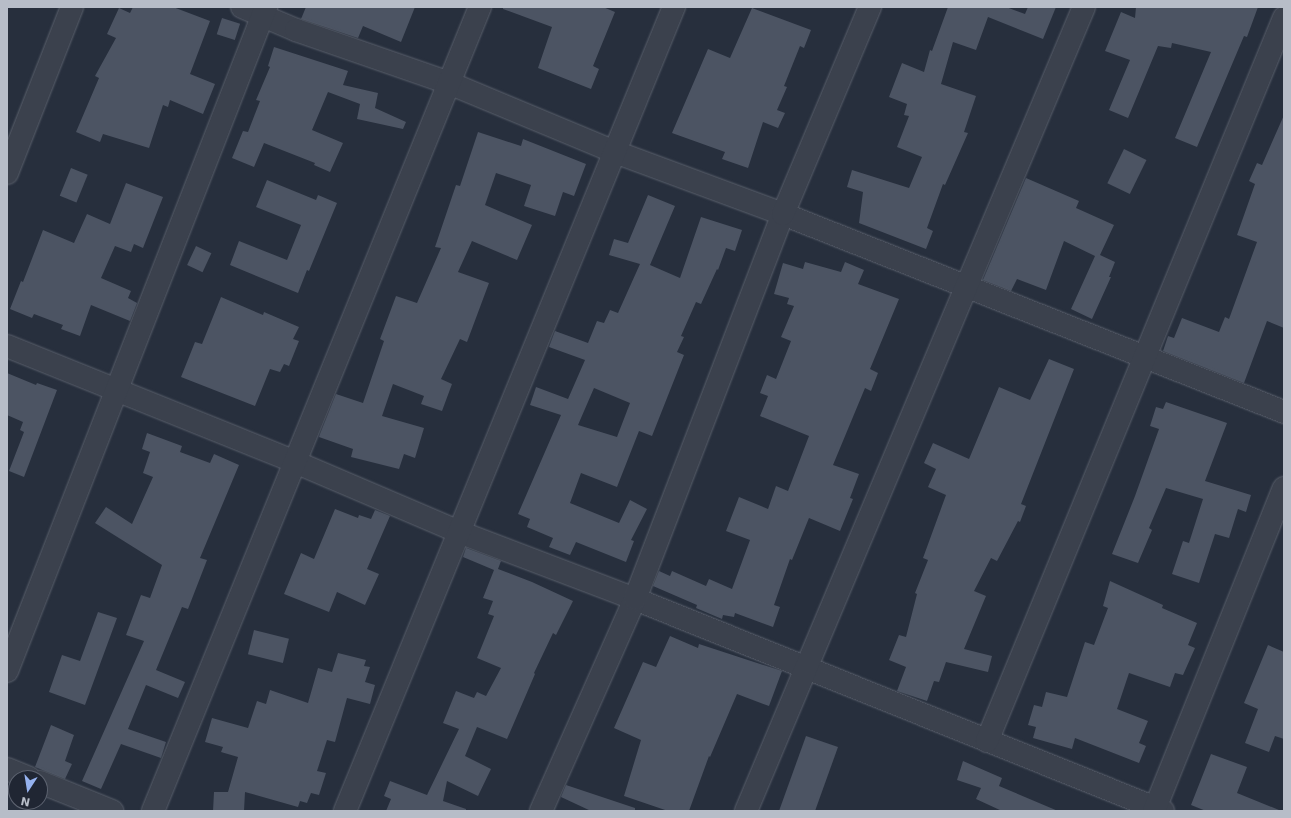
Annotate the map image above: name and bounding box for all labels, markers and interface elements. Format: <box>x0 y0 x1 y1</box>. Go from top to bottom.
north arrow <box>8 770 48 810</box>
text: N <box>20 794 31 809</box>

